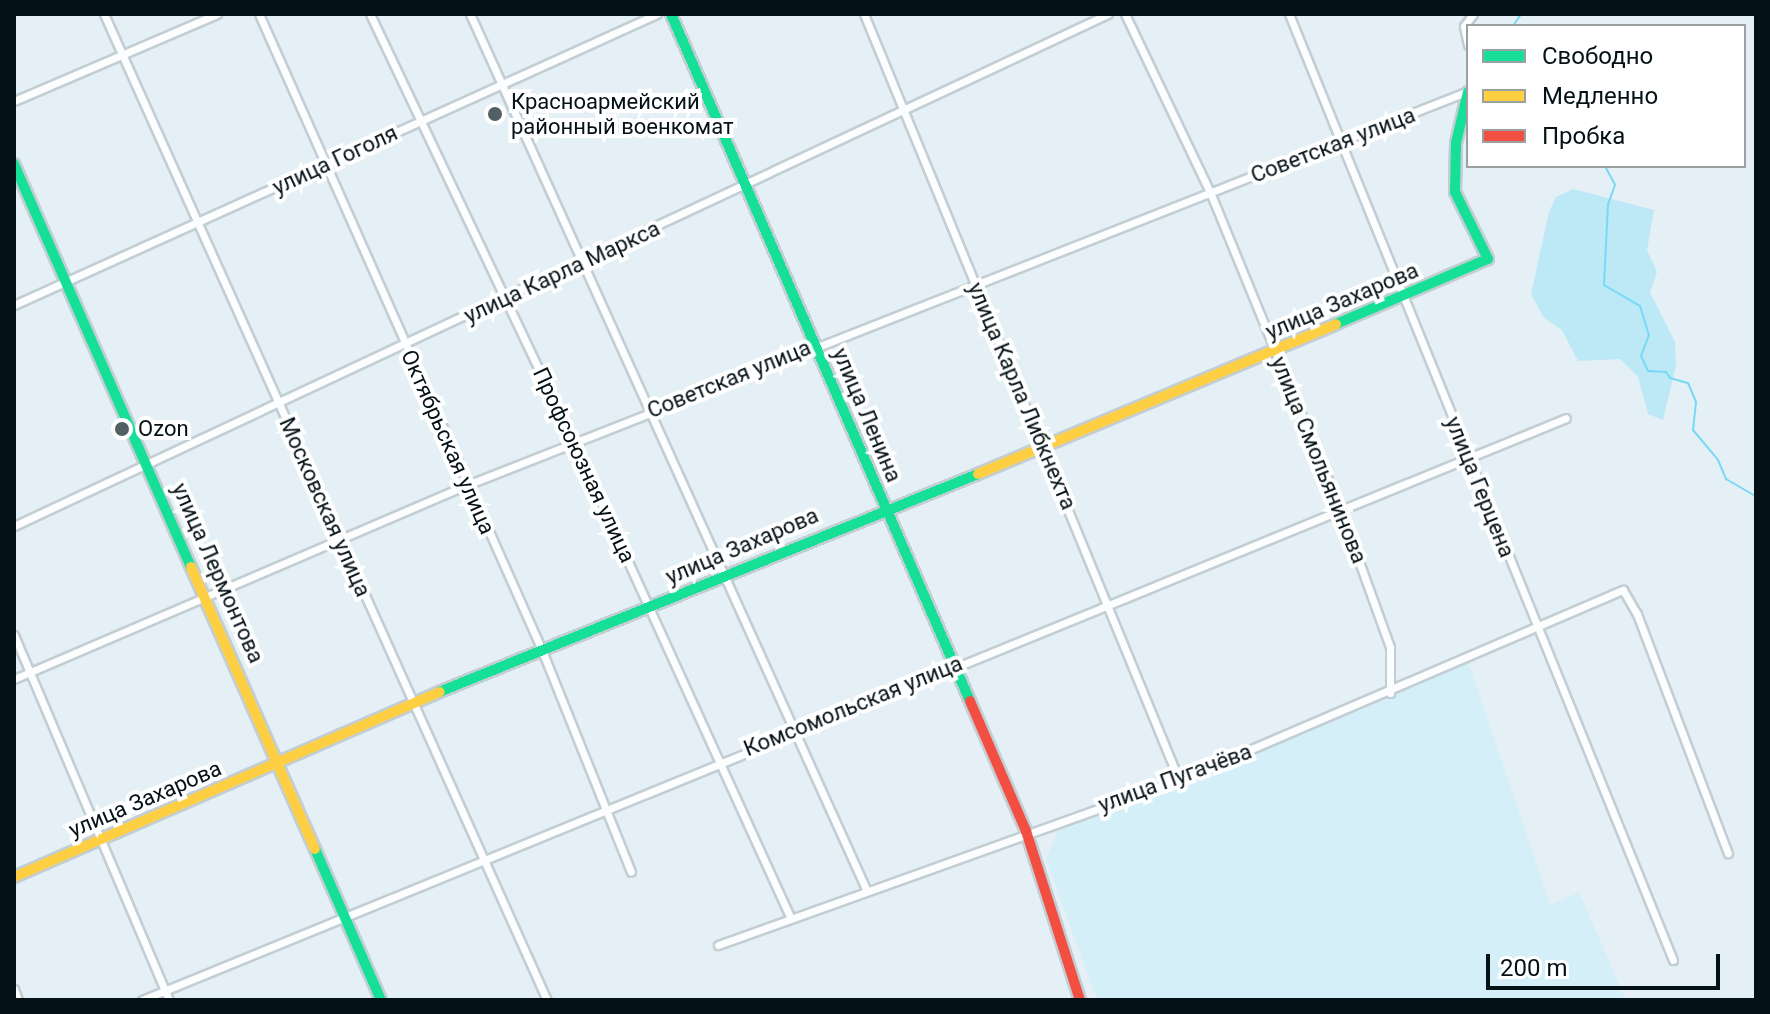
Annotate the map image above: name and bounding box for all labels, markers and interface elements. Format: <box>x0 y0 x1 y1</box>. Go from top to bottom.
legend <box>1466 24 1746 168</box>
text: Свободно <box>1542 42 1653 70</box>
text: Медленно <box>1542 82 1658 110</box>
place label: Красноармейский районный военкомат <box>511 88 734 140</box>
street label: Советская улица <box>1247 101 1419 189</box>
marker: Красноармейский районный военкомат <box>486 105 504 123</box>
street label: улица Гоголя <box>268 120 402 200</box>
text: Пробка <box>1542 122 1625 150</box>
street label: улица Карла Маркса <box>460 215 664 329</box>
street label: улица Захарова <box>1262 257 1422 345</box>
street label: улица Карла Либкнехта <box>962 278 1082 514</box>
street label: Советская улица <box>643 334 815 424</box>
street label: улица Ленина <box>827 344 907 486</box>
street label: Октябрьская улица <box>395 346 501 538</box>
street label: улица Смольянинова <box>1265 353 1373 567</box>
street label: Профсоюзная улица <box>527 363 641 567</box>
street label: Московская улица <box>274 413 376 601</box>
street label: улица Герцена <box>1440 413 1520 561</box>
place label: Ozon <box>138 416 189 442</box>
marker: Ozon <box>113 420 131 438</box>
street label: улица Лермонтова <box>166 479 270 667</box>
street label: улица Захарова <box>662 502 822 590</box>
street label: Комсомольская улица <box>740 650 966 762</box>
street label: улица Пугачёва <box>1095 738 1255 818</box>
street label: улица Захарова <box>65 755 225 843</box>
scale bar <box>1490 938 1724 988</box>
text: 200 m <box>1500 954 1567 982</box>

